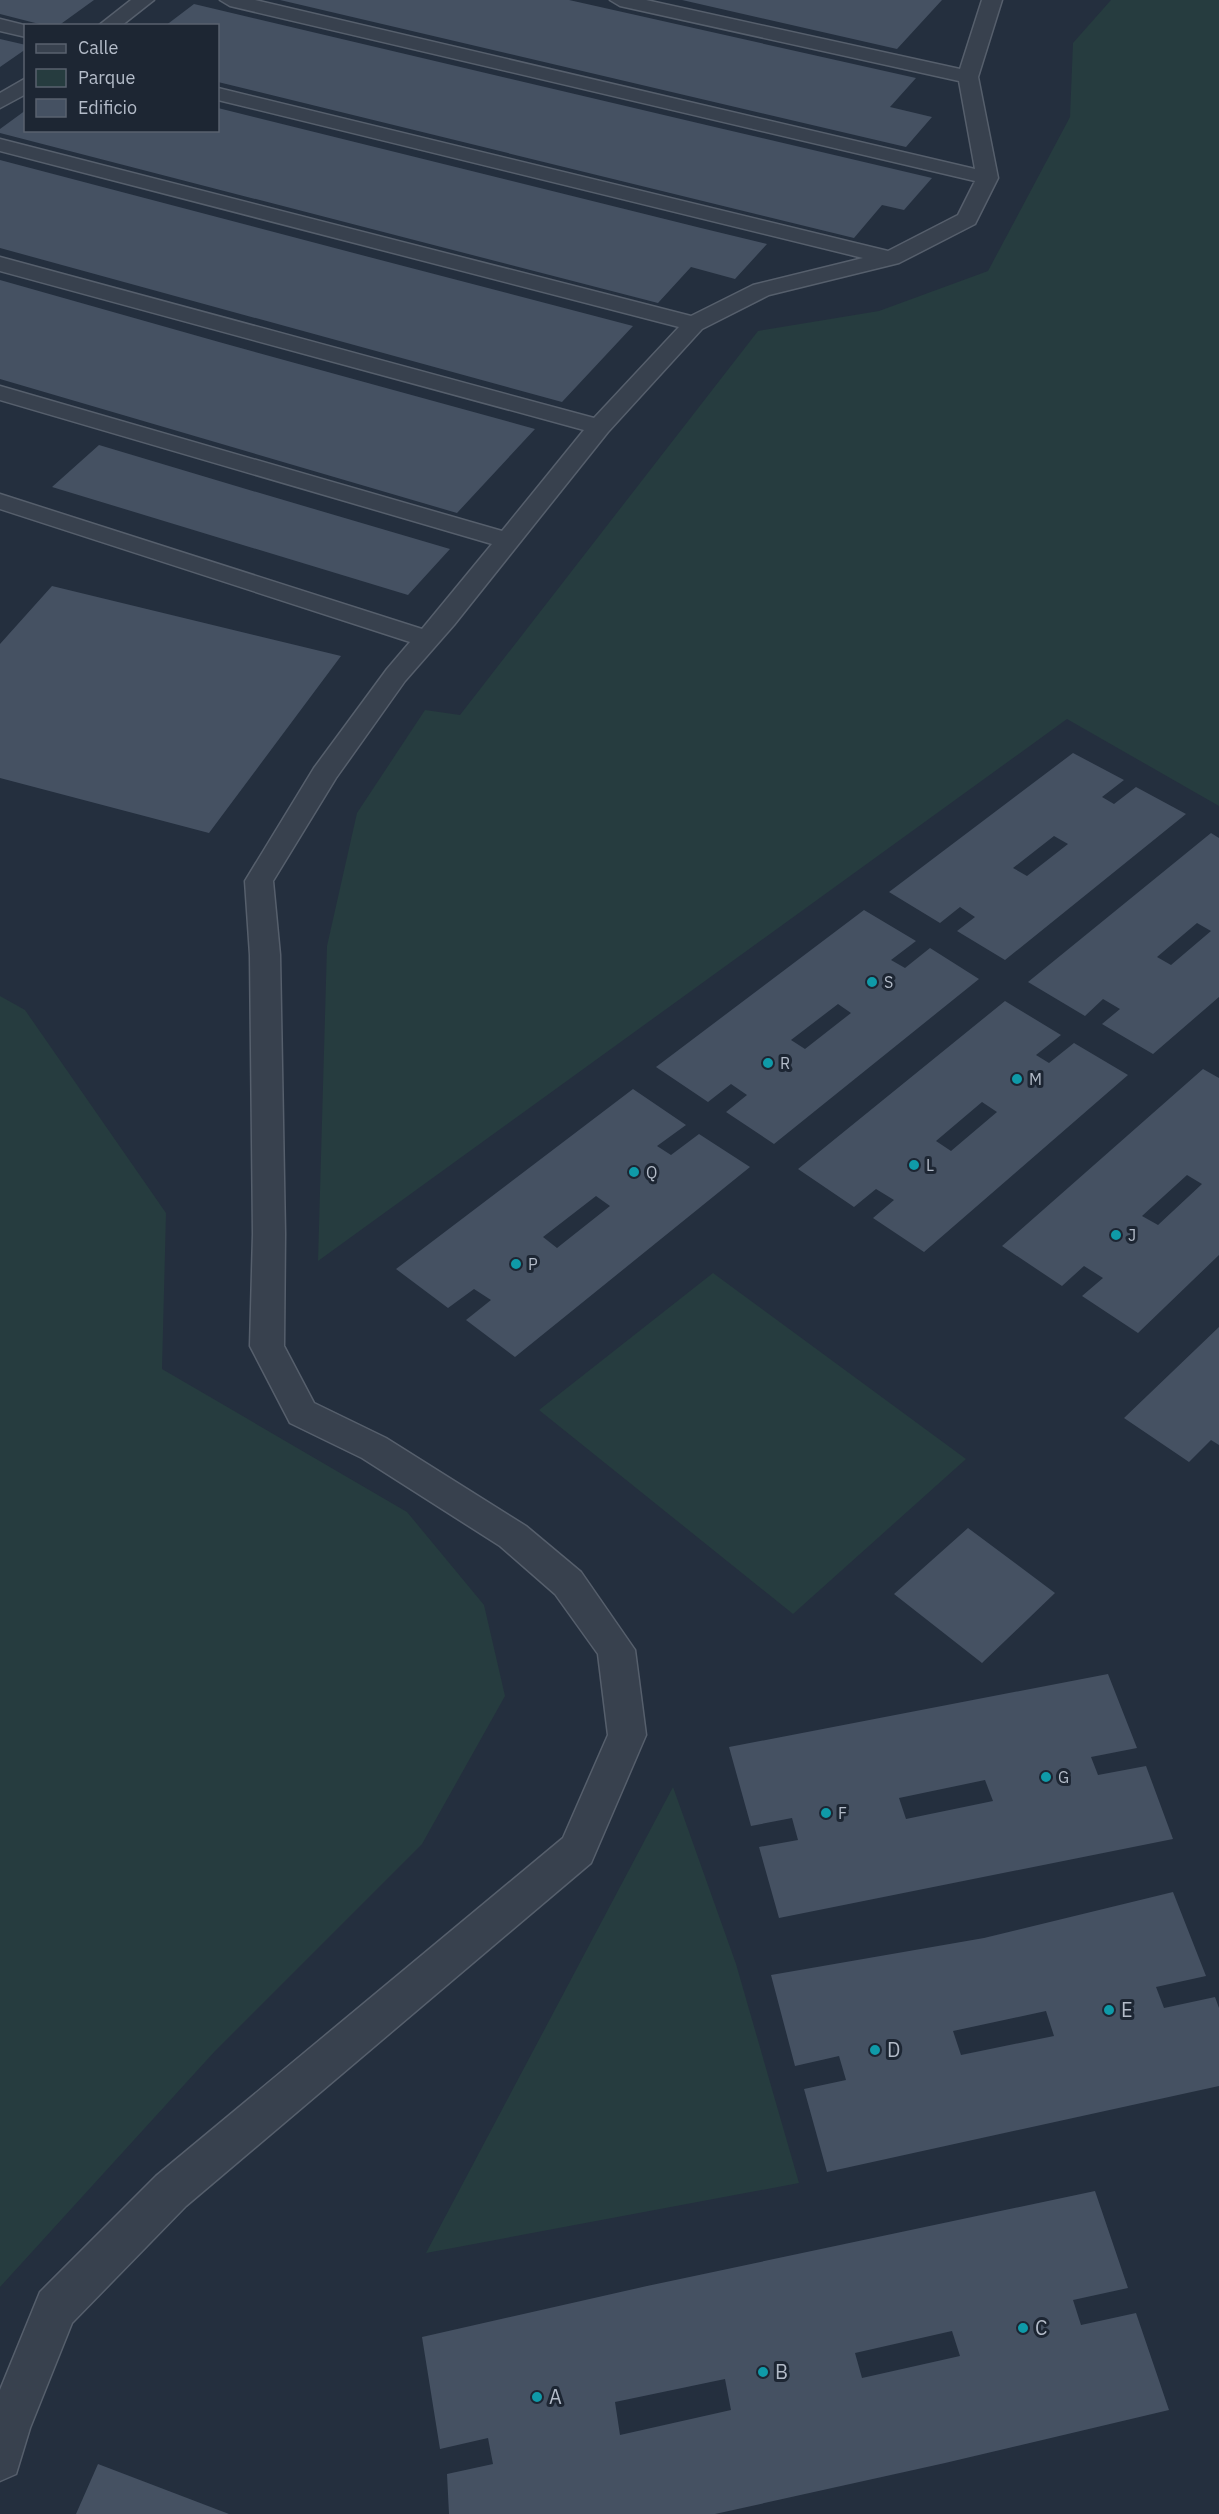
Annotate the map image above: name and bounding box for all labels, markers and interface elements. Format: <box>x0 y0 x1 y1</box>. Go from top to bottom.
legend <box>24 24 219 132</box>
text: Calle <box>78 36 118 59</box>
text: Parque <box>78 66 136 89</box>
text: Edificio <box>78 96 137 119</box>
place label: S <box>884 972 893 992</box>
marker: S <box>865 975 879 989</box>
place label: R <box>780 1053 790 1073</box>
marker: R <box>761 1056 775 1070</box>
place label: M <box>1029 1069 1042 1089</box>
marker: M <box>1010 1072 1024 1086</box>
place label: L <box>926 1155 934 1175</box>
marker: L <box>907 1158 921 1172</box>
place label: Q <box>646 1162 657 1182</box>
marker: Q <box>627 1165 641 1179</box>
place label: J <box>1128 1225 1136 1245</box>
marker: J <box>1109 1228 1123 1242</box>
place label: P <box>528 1254 538 1274</box>
marker: P <box>509 1257 523 1271</box>
place label: G <box>1058 1767 1069 1787</box>
marker: G <box>1039 1770 1053 1784</box>
place label: F <box>838 1803 847 1823</box>
marker: F <box>819 1806 833 1820</box>
place label: E <box>1121 1996 1133 2023</box>
marker: E <box>1102 2003 1116 2017</box>
place label: D <box>887 2036 900 2063</box>
marker: D <box>868 2043 882 2057</box>
place label: C <box>1035 2314 1047 2341</box>
marker: C <box>1016 2321 1030 2335</box>
place label: B <box>775 2358 788 2385</box>
marker: B <box>756 2365 770 2379</box>
place label: A <box>549 2383 562 2410</box>
marker: A <box>530 2390 544 2404</box>

